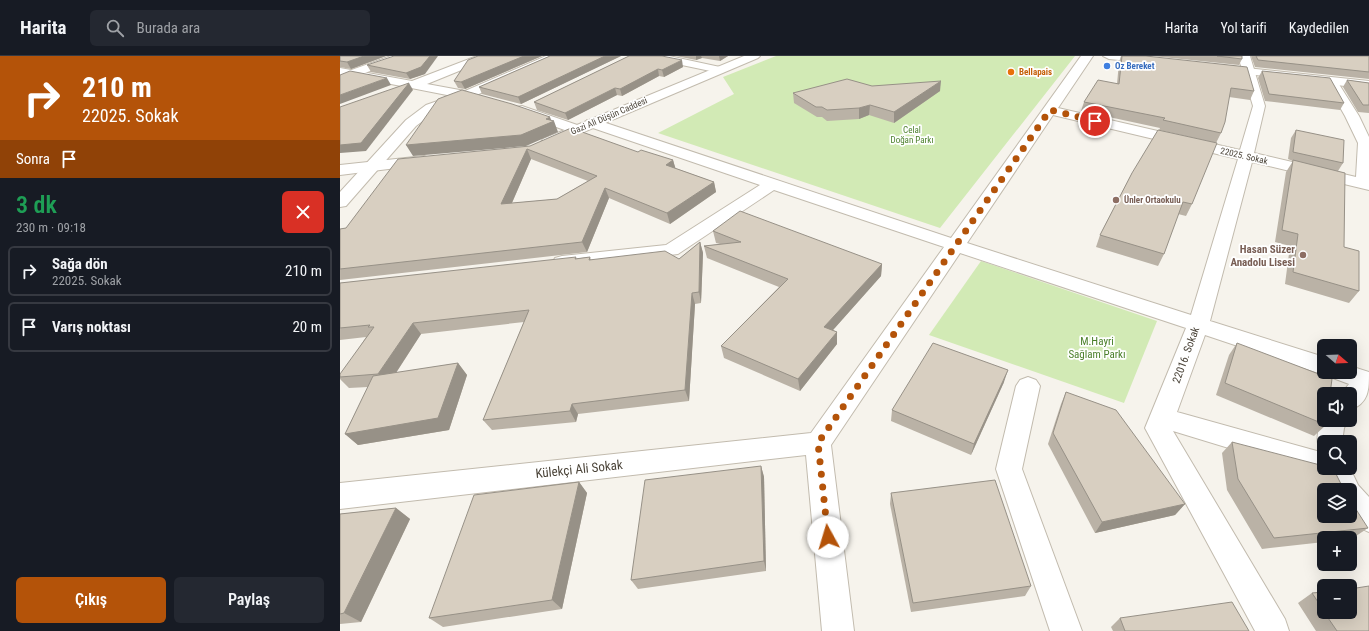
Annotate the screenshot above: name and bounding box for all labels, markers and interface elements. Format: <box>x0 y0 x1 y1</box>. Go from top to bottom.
search box <box>90 10 370 46</box>
text: Harita <box>20 16 66 39</box>
icon: search <box>104 17 126 39</box>
text: Burada ara <box>136 19 200 37</box>
text: Harita <box>1165 20 1198 36</box>
text: Yol tarifi <box>1220 20 1267 36</box>
text: Kaydedilen <box>1289 20 1349 36</box>
marker: Oz Bereket <box>1102 61 1112 71</box>
place label: Oz Bereket <box>1115 61 1155 71</box>
marker: Bellapais <box>1006 67 1016 77</box>
place label: Bellapais <box>1019 67 1052 77</box>
text: 210 m <box>82 71 152 104</box>
icon: right <box>16 72 68 124</box>
street label: Gazi Ali Düşün Caddesi <box>569 95 649 137</box>
pin <box>1078 104 1112 138</box>
text: 22025. Sokak <box>82 105 179 126</box>
icon: arrive <box>1084 110 1106 132</box>
park label: Celal Doğan Parkı <box>891 125 934 145</box>
street label: 22025. Sokak <box>1219 146 1269 166</box>
icon: arrive <box>58 148 80 170</box>
text: Sonra <box>16 150 50 168</box>
text: 3 dk <box>16 191 57 219</box>
button: close <box>282 191 324 233</box>
marker: Ünler Ortaokulu <box>1111 195 1121 205</box>
place label: Ünler Ortaokulu <box>1124 195 1181 205</box>
text: 230 m · 09:18 <box>16 220 86 235</box>
place label: Hasan Süzer Anadolu Lisesi <box>1230 243 1295 269</box>
marker: Hasan Süzer Anadolu Lisesi <box>1298 250 1308 260</box>
text: Sağa dön <box>52 255 108 273</box>
icon: right <box>18 260 40 282</box>
text: 210 m <box>285 262 322 280</box>
text: 22025. Sokak <box>52 273 122 288</box>
icon: arrive <box>18 316 40 338</box>
text: Varış noktası <box>52 318 131 336</box>
text: 20 m <box>292 318 322 336</box>
street label: 22016. Sokak <box>1170 325 1202 385</box>
park label: M.Hayri Sağlam Parkı <box>1068 335 1126 361</box>
north arrow <box>1317 339 1357 379</box>
map controls <box>1317 339 1357 619</box>
button: sound <box>1317 387 1357 427</box>
button: search <box>1317 435 1357 475</box>
street label: Külekçi Ali Sokak <box>535 457 624 481</box>
button: layers <box>1317 483 1357 523</box>
position arrow <box>807 516 849 558</box>
button: + <box>1317 531 1357 571</box>
button: Çıkış <box>16 577 166 623</box>
button: Paylaş <box>174 577 324 623</box>
button: − <box>1317 579 1357 619</box>

